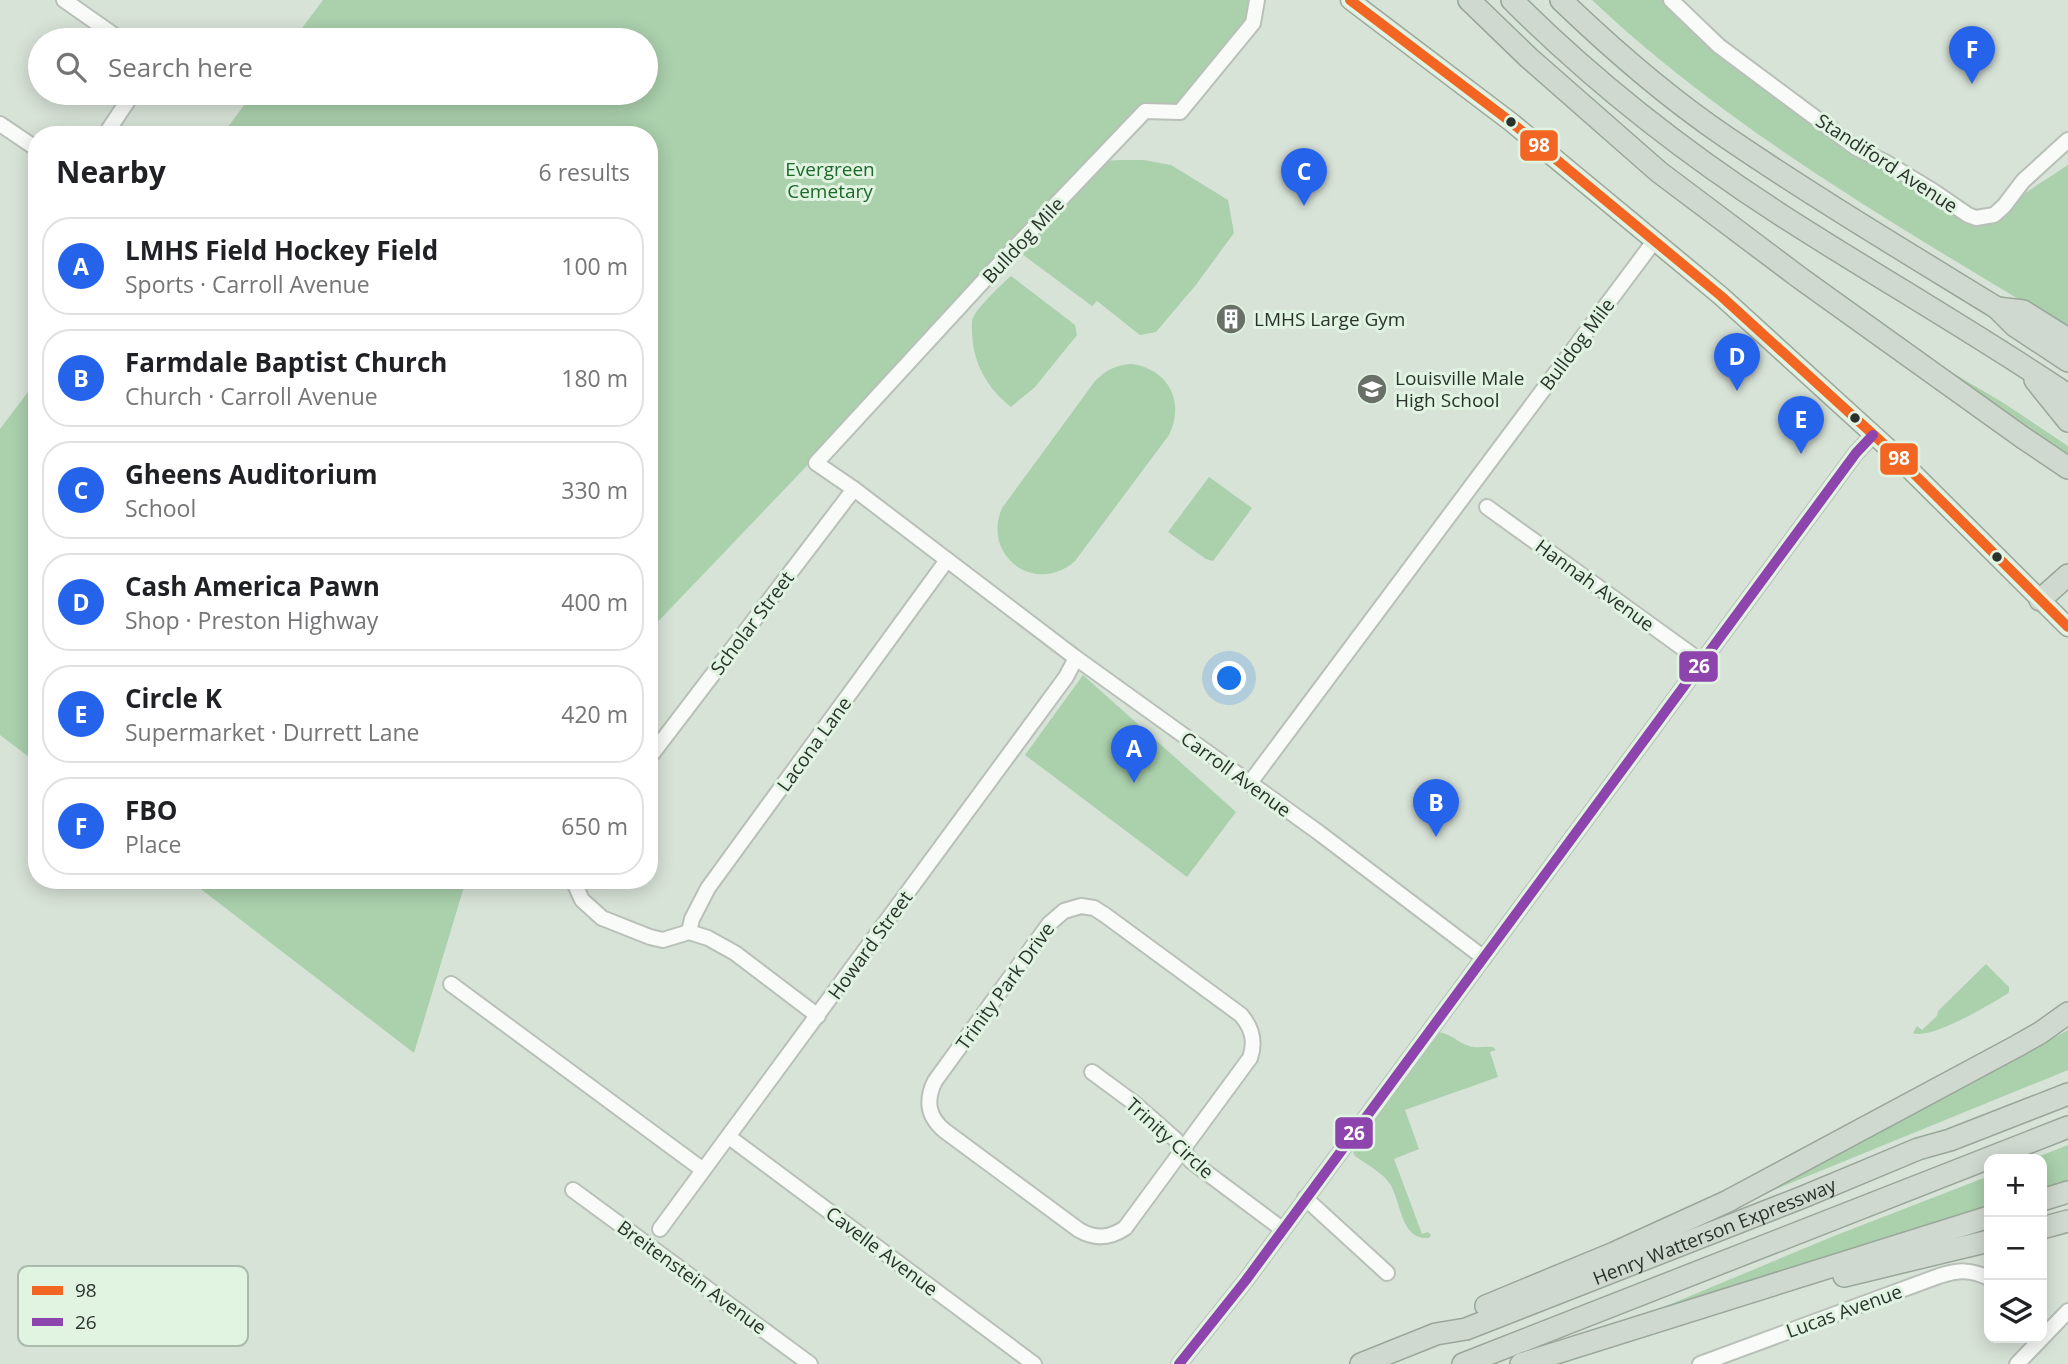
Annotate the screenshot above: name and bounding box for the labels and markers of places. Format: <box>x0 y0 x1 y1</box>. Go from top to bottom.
pin: F <box>1949 26 1995 84</box>
unlabelled marker <box>1504 115 1518 129</box>
pin: C <box>1281 148 1327 206</box>
building icon: LMHS Large Gym <box>1214 302 1248 336</box>
place label: LMHS Large Gym <box>1254 306 1405 332</box>
pin: D <box>1714 333 1760 391</box>
place label: Louisville Male High School <box>1395 365 1524 413</box>
school or university icon: Louisville Male High School <box>1355 372 1389 406</box>
pin: E <box>1778 396 1824 454</box>
unlabelled marker <box>1848 411 1862 425</box>
unlabelled marker <box>1990 550 2004 564</box>
pin: A <box>1111 725 1157 783</box>
pin: B <box>1413 779 1459 837</box>

